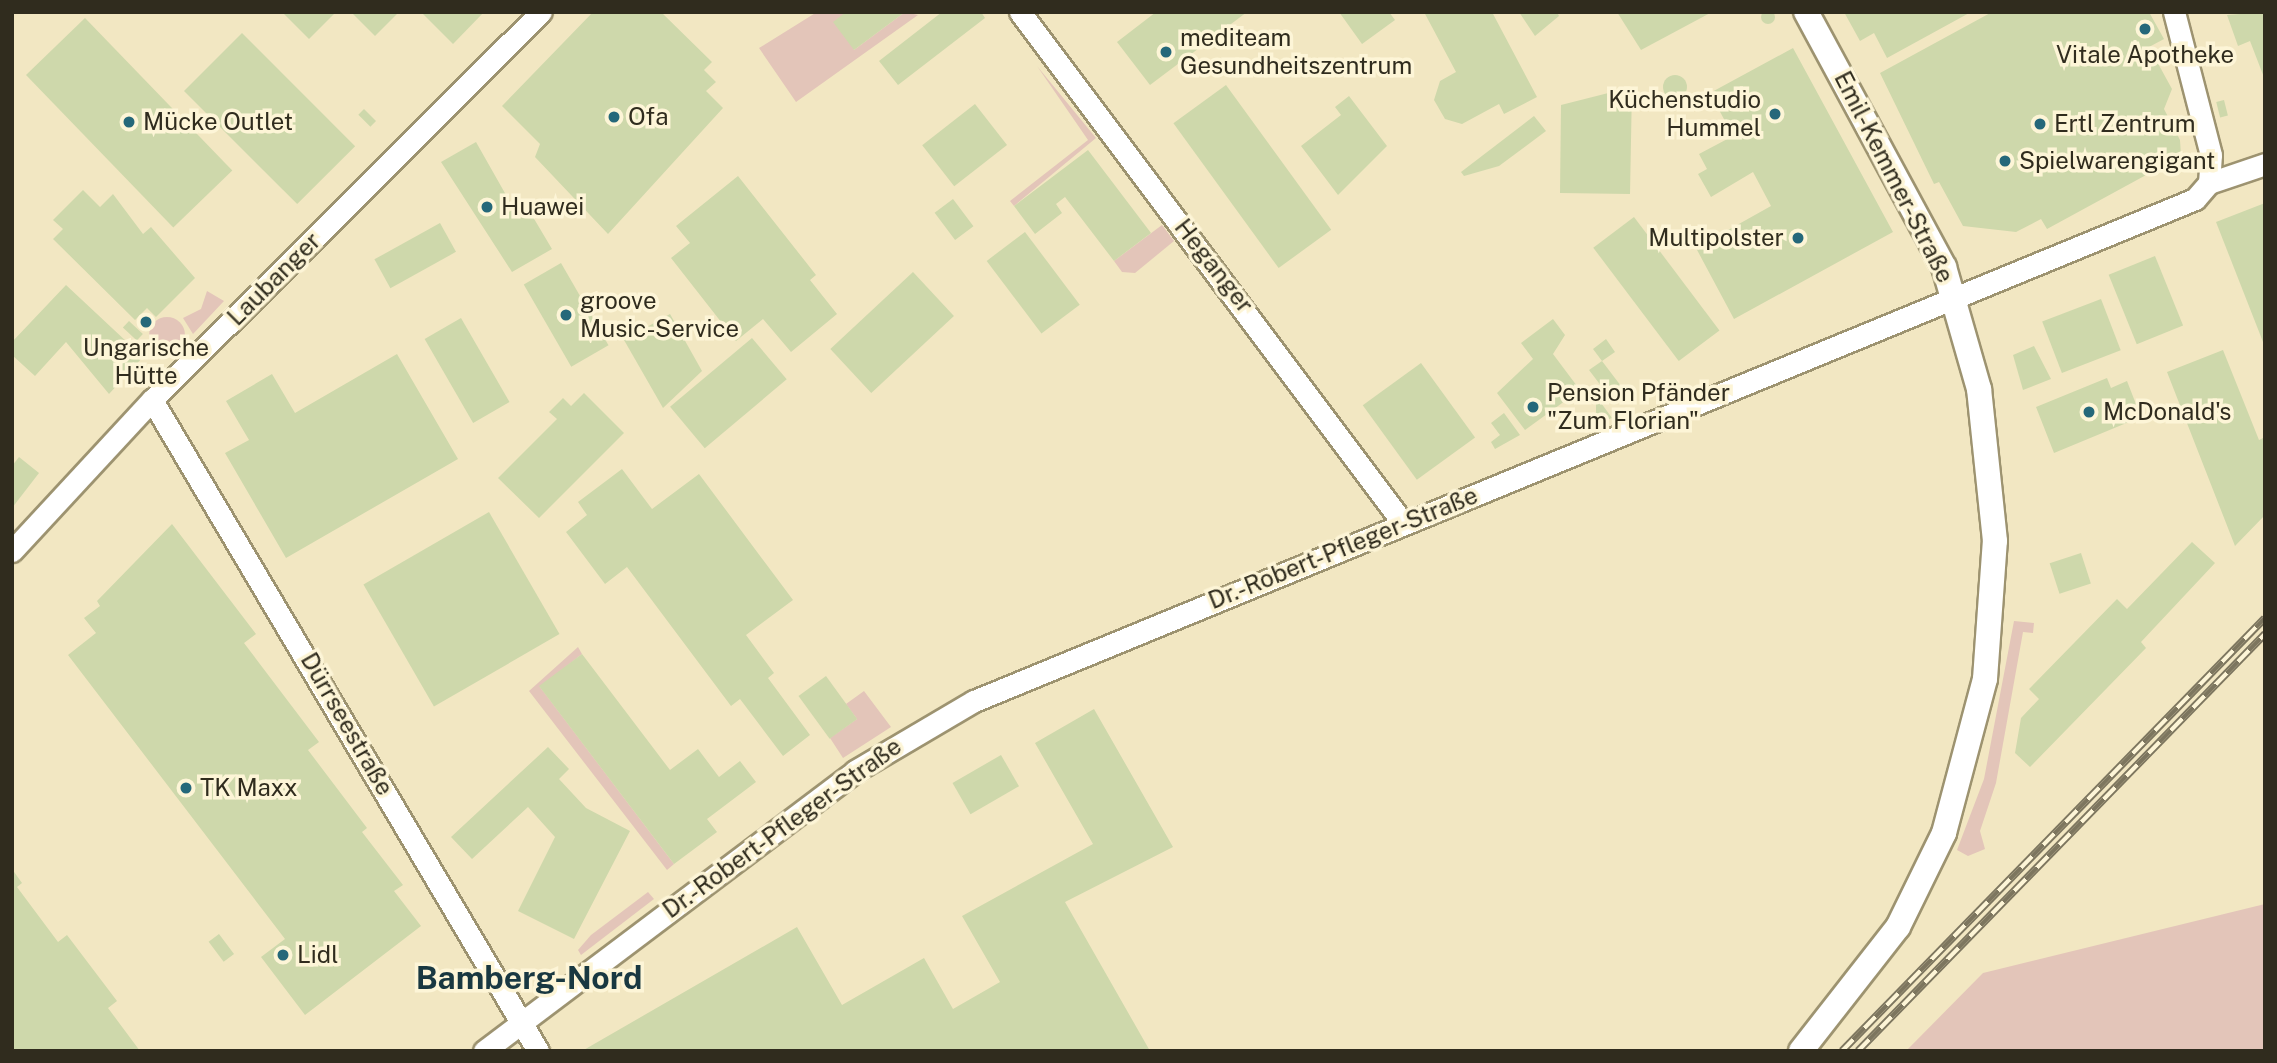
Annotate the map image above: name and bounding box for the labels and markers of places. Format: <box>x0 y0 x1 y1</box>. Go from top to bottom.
marker: Vitale Apotheke <box>2137 21 2153 37</box>
place label: mediteam Gesundheitszentrum <box>1180 24 1412 80</box>
place label: Vitale Apotheke <box>2056 41 2234 69</box>
marker: mediteam Gesundheitszentrum <box>1158 44 1174 60</box>
place label: Küchenstudio Hummel <box>1608 86 1761 142</box>
place label: Ofa <box>628 103 668 131</box>
marker: Küchenstudio Hummel <box>1767 106 1783 122</box>
place label: Mücke Outlet <box>143 108 293 136</box>
marker: Ofa <box>606 109 622 125</box>
place label: Ertl Zentrum <box>2054 110 2195 138</box>
marker: Mücke Outlet <box>121 114 137 130</box>
marker: Ertl Zentrum <box>2032 116 2048 132</box>
place label: Spielwarengigant <box>2019 147 2215 175</box>
marker: Spielwarengigant <box>1997 153 2013 169</box>
place label: Huawei <box>501 193 584 221</box>
marker: Huawei <box>479 199 495 215</box>
place label: Multipolster <box>1648 224 1784 252</box>
marker: Multipolster <box>1790 230 1806 246</box>
place label: groove Music-Service <box>580 287 739 343</box>
marker: groove Music-Service <box>558 307 574 323</box>
marker: Ungarische Hütte <box>138 314 154 330</box>
place label: Ungarische Hütte <box>83 334 209 390</box>
place label: Pension Pfänder "Zum Florian" <box>1547 379 1730 435</box>
place label: McDonald's <box>2103 398 2231 426</box>
marker: Pension Pfänder "Zum Florian" <box>1525 399 1541 415</box>
marker: McDonald's <box>2081 404 2097 420</box>
place label: TK Maxx <box>200 774 297 802</box>
marker: TK Maxx <box>178 780 194 796</box>
place label: Lidl <box>297 941 339 969</box>
marker: Lidl <box>275 947 291 963</box>

